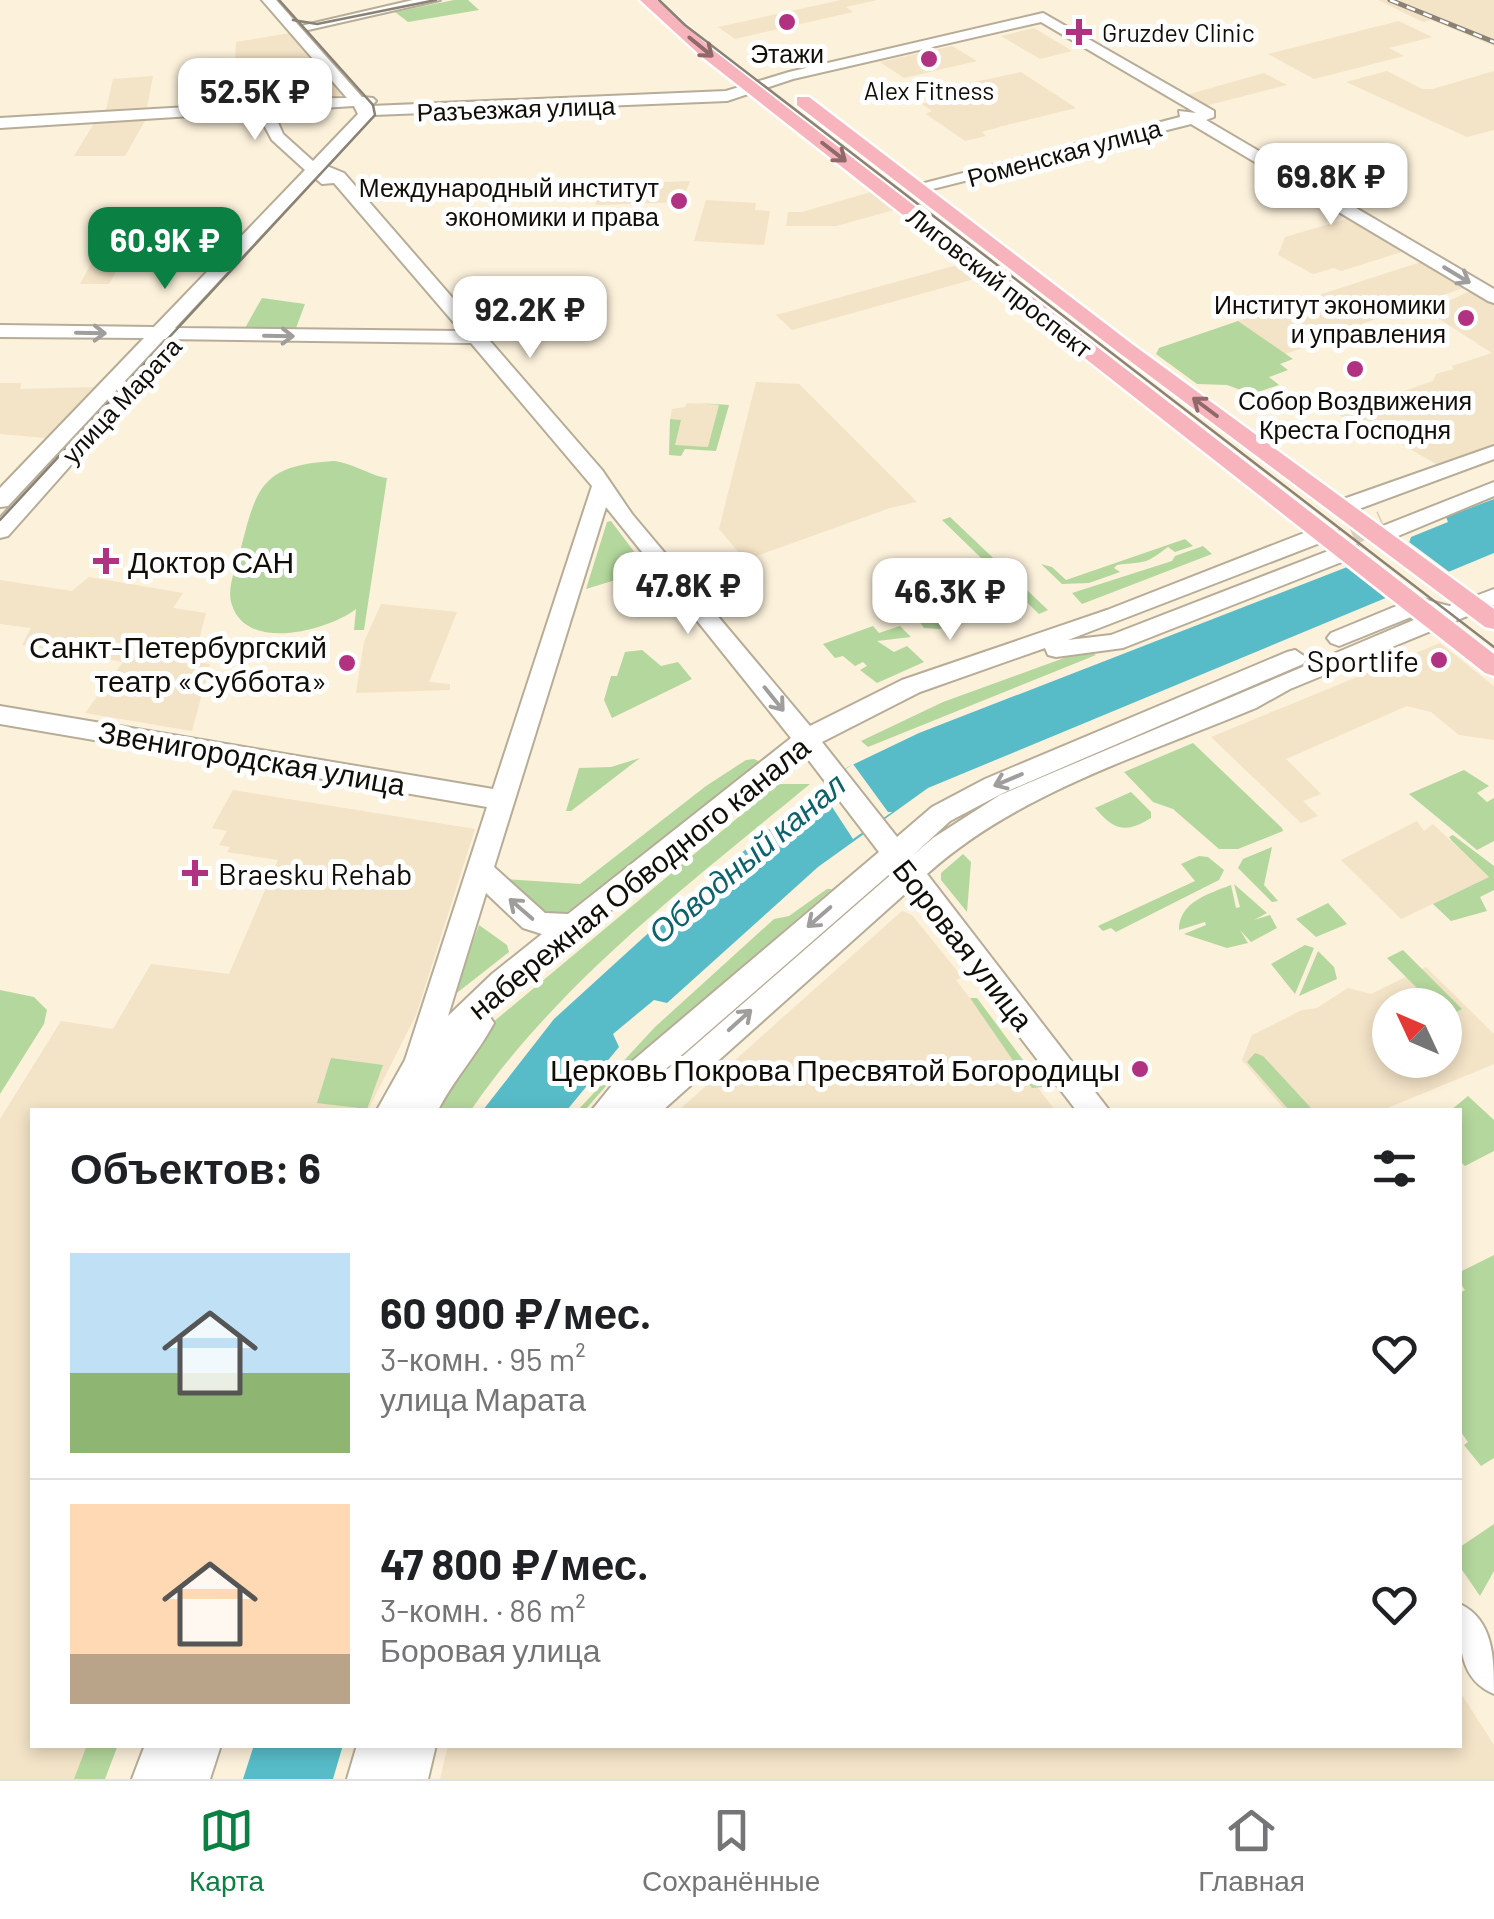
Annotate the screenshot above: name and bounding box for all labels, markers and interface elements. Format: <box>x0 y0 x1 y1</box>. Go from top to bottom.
marker: Этажи <box>776 11 798 33</box>
place label: Gruzdev Clinic <box>1102 17 1255 47</box>
marker: Gruzdev Clinic <box>1066 19 1092 45</box>
one-way arrow <box>687 36 714 57</box>
place label: Этажи <box>750 38 824 68</box>
marker: Alex Fitness <box>918 48 940 70</box>
pin: 52.5K ₽ <box>163 58 347 143</box>
text: 52.5K ₽ <box>200 71 310 109</box>
place label: Alex Fitness <box>864 75 994 105</box>
street label: Разъезжая улица <box>416 90 616 126</box>
street label: Роменская улица <box>964 112 1164 192</box>
one-way arrow <box>820 140 846 162</box>
pin: 69.8K ₽ <box>1239 143 1423 228</box>
text: 69.8K ₽ <box>1277 156 1386 194</box>
place label: Международный институт экономики и права <box>359 172 660 231</box>
marker: Международный институт экономики и права <box>668 190 690 212</box>
street label: Лиговский проспект <box>902 201 1099 364</box>
pin: 60.9K ₽ <box>73 207 257 292</box>
text: 60.9K ₽ <box>110 220 220 258</box>
one-way arrow <box>1442 265 1471 285</box>
pin: 92.2K ₽ <box>438 276 622 361</box>
text: 92.2K ₽ <box>475 289 585 327</box>
place label: Институт экономики и управления <box>1214 289 1446 348</box>
marker: Институт экономики и управления <box>1455 307 1477 329</box>
one-way arrow <box>74 323 106 342</box>
one-way arrow <box>262 326 295 346</box>
street label: улица Марата <box>55 331 187 469</box>
marker: Собор Воздвижения Креста Господня <box>1344 358 1366 380</box>
place label: Собор Воздвижения Креста Господня <box>1238 385 1472 444</box>
one-way arrow <box>1192 397 1219 418</box>
place label: Доктор САН <box>128 543 294 579</box>
marker: Доктор САН <box>93 548 119 574</box>
pin: 47.8K ₽ <box>596 552 780 637</box>
pin: 46.3K ₽ <box>858 558 1042 643</box>
text: 47.8K ₽ <box>635 565 741 603</box>
text: 46.3K ₽ <box>894 571 1006 609</box>
place label: Санкт-Петербургский театр «Суббота» <box>29 628 327 698</box>
place label: Sportlife <box>1307 642 1419 678</box>
marker: Sportlife <box>1428 649 1450 671</box>
marker: Санкт-Петербургский театр «Суббота» <box>336 652 358 674</box>
one-way arrow <box>763 686 785 712</box>
street label: Звенигородская улица <box>96 712 409 802</box>
street label: набережная Обводного канала <box>460 728 816 1026</box>
water label: Обводный канал <box>640 764 852 950</box>
one-way arrow <box>993 773 1024 791</box>
street label: Боровая улица <box>886 851 1042 1037</box>
place label: Braesku Rehab <box>218 855 412 891</box>
marker: Braesku Rehab <box>182 860 208 886</box>
one-way arrow <box>509 897 534 920</box>
one-way arrow <box>807 906 833 928</box>
north arrow <box>1372 988 1462 1078</box>
map controls <box>1372 988 1462 1078</box>
one-way arrow <box>727 1009 752 1032</box>
place label: Церковь Покрова Пресвятой Богородицы <box>550 1051 1120 1087</box>
marker: Церковь Покрова Пресвятой Богородицы <box>1129 1058 1151 1080</box>
icon: filters <box>1367 1141 1422 1196</box>
text: Объектов: 6 <box>70 1142 321 1192</box>
text: 60 900 ₽/мес. <box>380 1287 651 1337</box>
icon: home <box>150 1293 270 1413</box>
icon: heart <box>1367 1326 1422 1381</box>
text: 3-комн. · 95 m² <box>380 1339 586 1377</box>
text: улица Марата <box>380 1379 586 1417</box>
text: 47 800 ₽/мес. <box>380 1538 649 1588</box>
icon: home <box>150 1544 270 1664</box>
icon: heart <box>1367 1577 1422 1632</box>
text: 3-комн. · 86 m² <box>380 1590 586 1628</box>
text: Боровая улица <box>380 1630 601 1668</box>
tab: Карта <box>189 1803 264 1898</box>
tab: Сохранённые <box>642 1803 820 1898</box>
tab: Главная <box>1198 1803 1305 1898</box>

